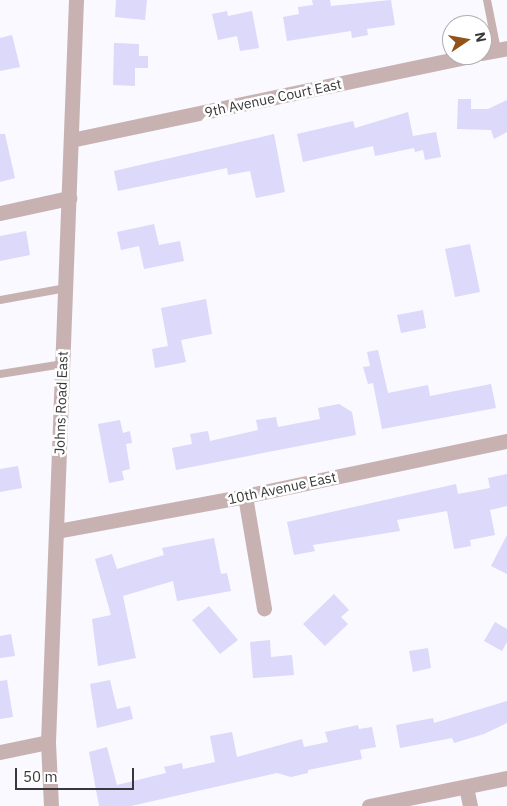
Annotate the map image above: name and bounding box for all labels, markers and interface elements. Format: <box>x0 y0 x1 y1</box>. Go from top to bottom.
north arrow <box>442 15 492 65</box>
text: N <box>471 30 491 44</box>
street label: 9th Avenue Court East <box>203 75 343 121</box>
street label: Johns Road East <box>51 351 71 455</box>
street label: 10th Avenue East <box>226 468 338 508</box>
scale bar <box>18 758 136 790</box>
text: 50 m <box>23 767 58 786</box>

